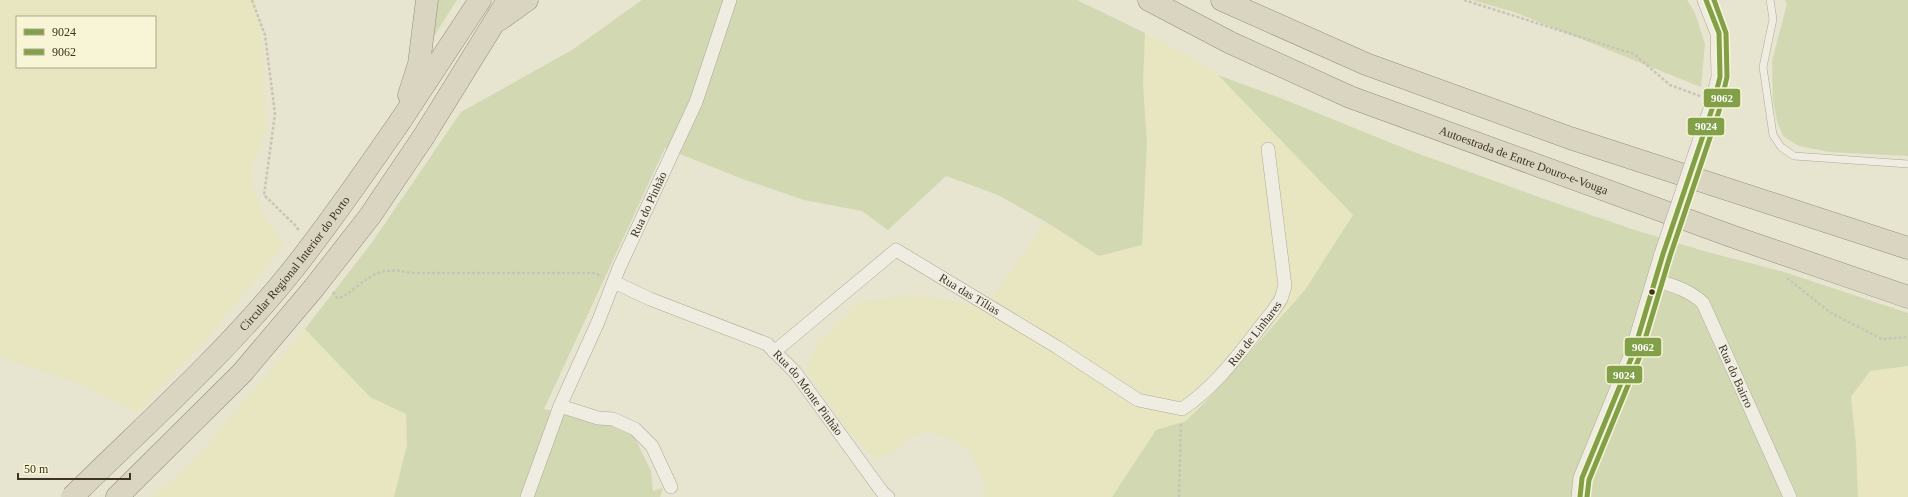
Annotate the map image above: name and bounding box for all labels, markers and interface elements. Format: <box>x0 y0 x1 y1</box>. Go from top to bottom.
legend <box>16 16 156 68</box>
text: 9024 <box>52 25 76 39</box>
text: 9062 <box>52 45 76 59</box>
line badge: 9062 <box>1703 88 1741 108</box>
text: 9062 <box>1711 92 1734 104</box>
line badge: 9024 <box>1687 117 1725 136</box>
text: 9024 <box>1695 120 1718 132</box>
street label: Autoestrada de Entre Douro-e-Vouga <box>1437 123 1611 198</box>
street label: Rua do Pinhão <box>627 169 670 239</box>
street label: Circular Regional Interior do Porto <box>236 193 353 334</box>
street label: Rua das Tílias <box>937 271 1003 318</box>
unlabelled marker <box>1647 287 1657 297</box>
street label: Rua de Linhares <box>1225 298 1285 369</box>
line badge: 9062 <box>1624 337 1662 357</box>
text: 9062 <box>1632 341 1655 353</box>
street label: Rua do Bairro <box>1716 342 1756 410</box>
street label: Rua do Monte Pinhão <box>770 347 846 438</box>
line badge: 9024 <box>1606 365 1643 384</box>
text: 9024 <box>1613 369 1636 381</box>
scale bar <box>18 455 130 481</box>
text: 50 m <box>24 462 49 476</box>

